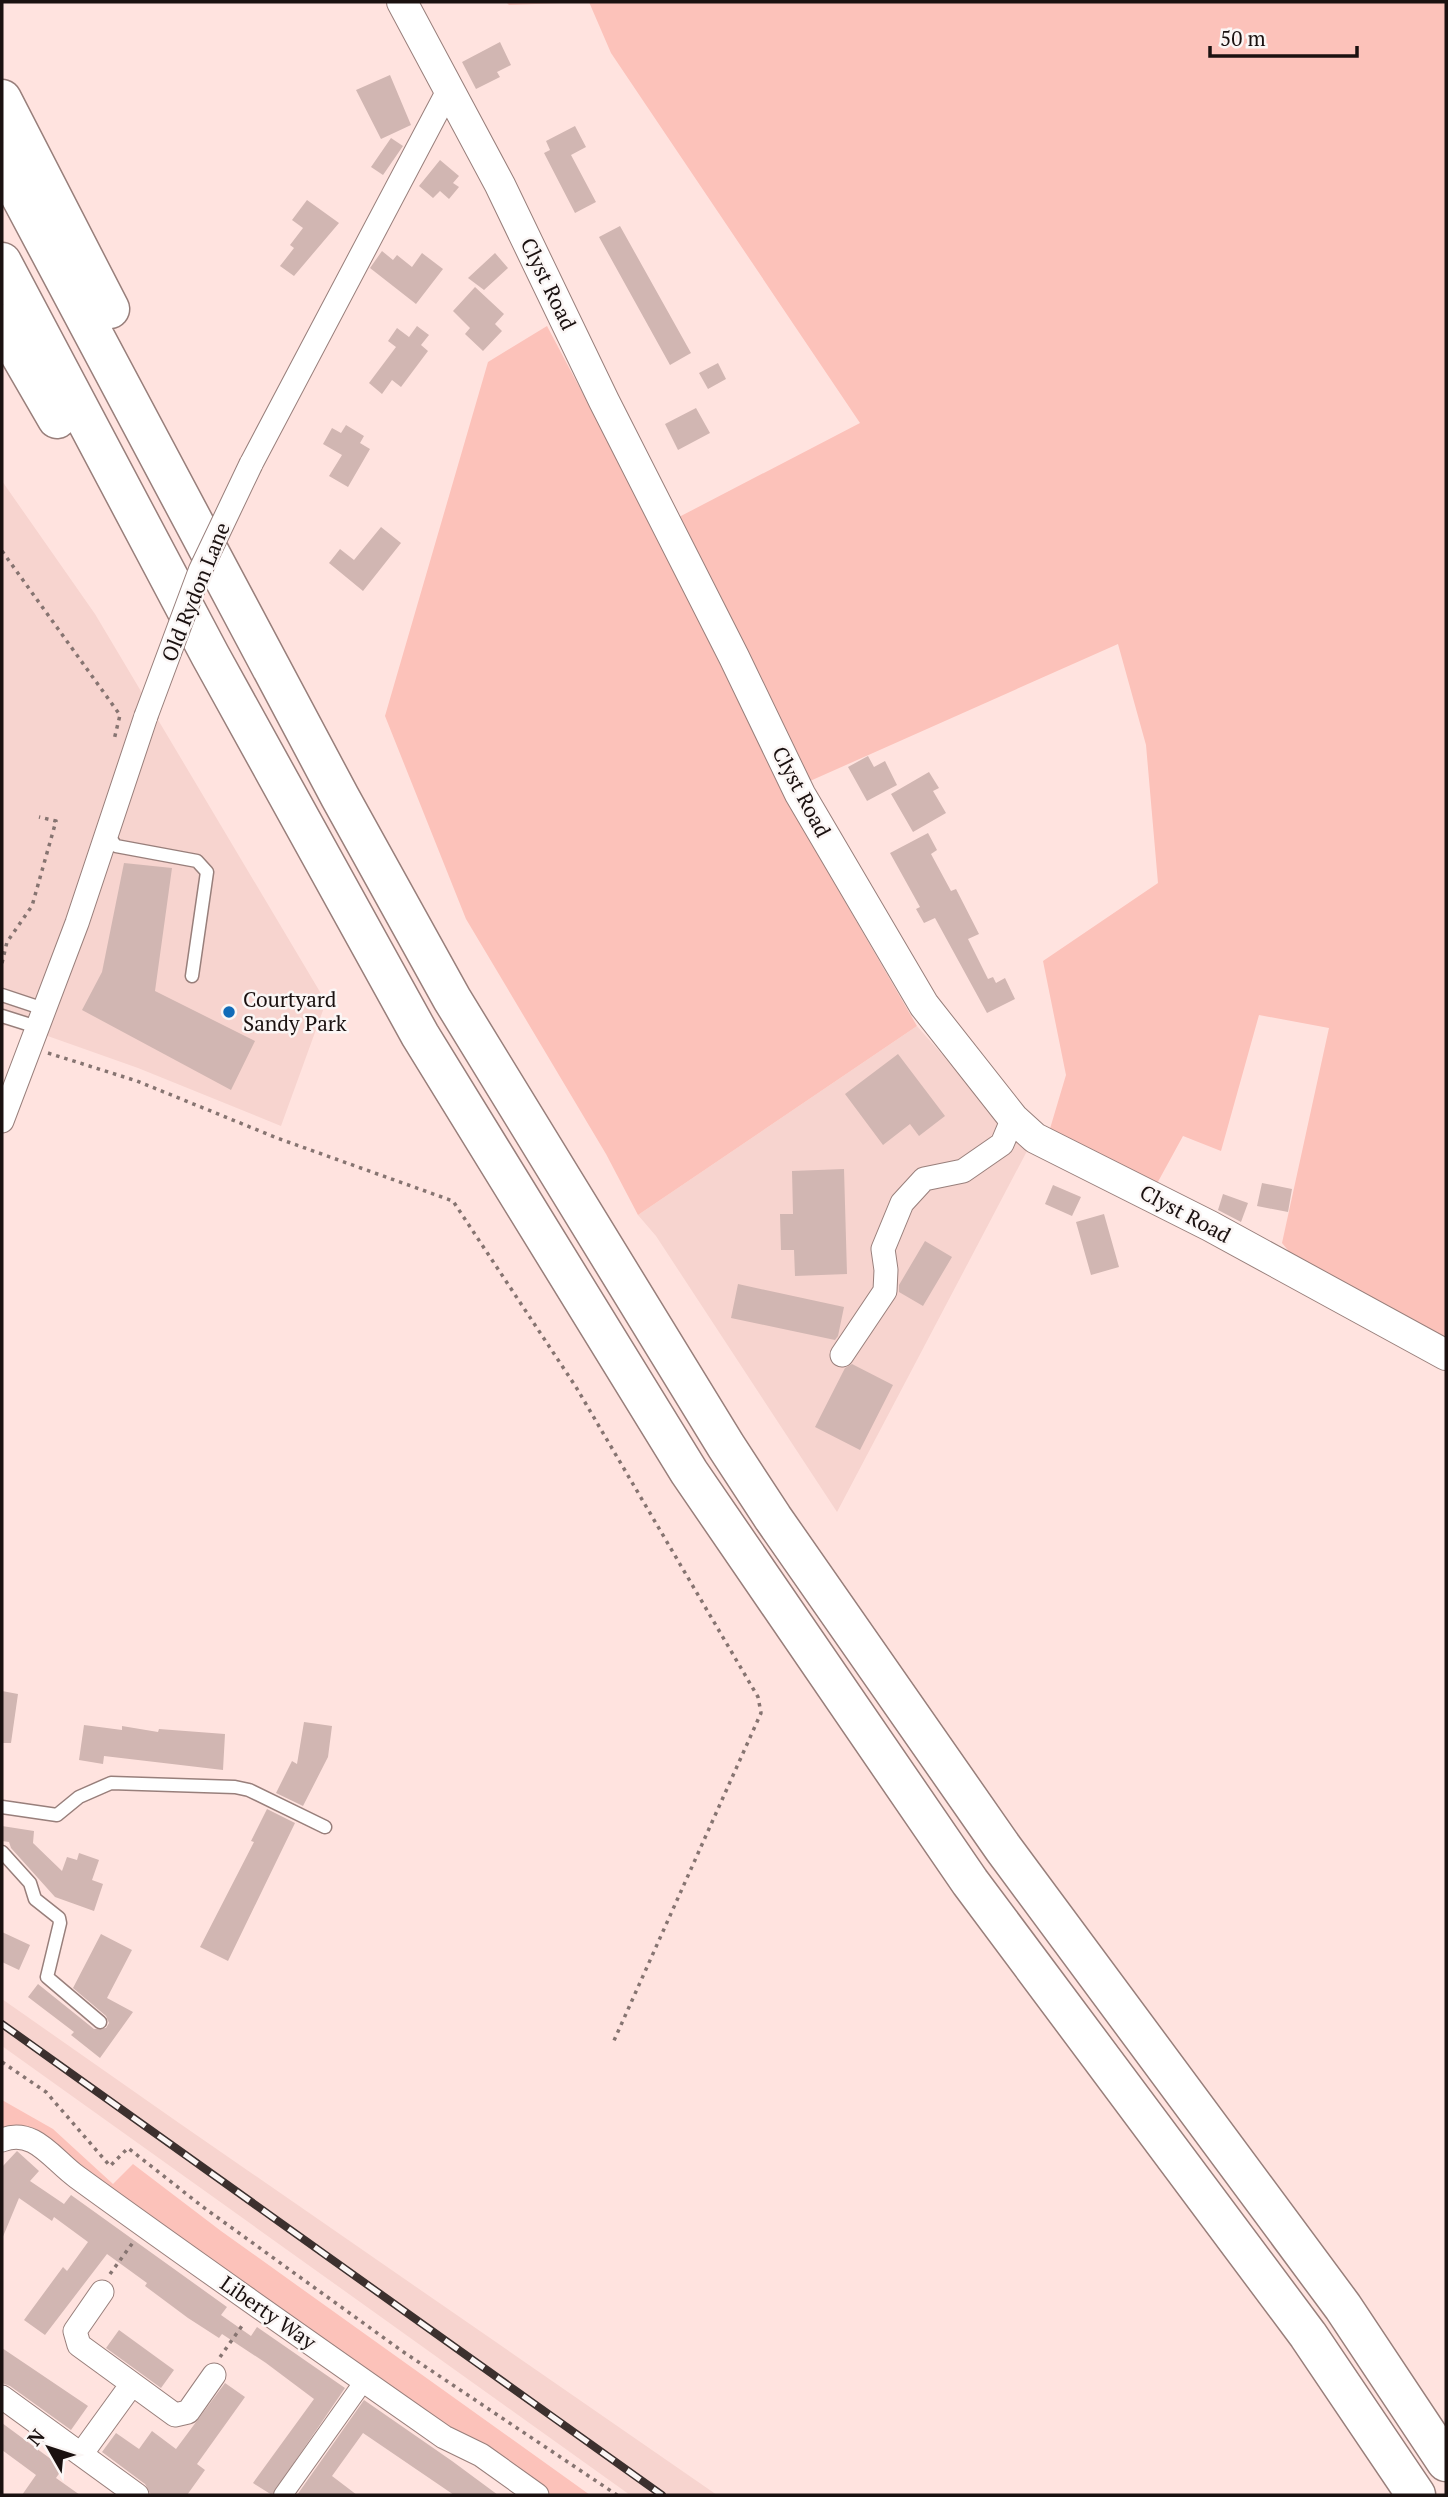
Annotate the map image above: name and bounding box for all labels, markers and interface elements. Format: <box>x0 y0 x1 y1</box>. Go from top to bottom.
scale bar <box>1210 14 1357 58</box>
text: 50 m <box>1220 24 1266 52</box>
street label: Clyst Road <box>515 233 583 335</box>
street label: Old Rydon Lane <box>154 518 236 665</box>
street label: Clyst Road <box>766 741 838 842</box>
place label: Courtyard Sandy Park <box>243 985 347 1037</box>
marker: Courtyard Sandy Park <box>221 1004 237 1020</box>
street label: Clyst Road <box>1135 1177 1236 1249</box>
street label: Liberty Way <box>215 2269 322 2356</box>
north arrow <box>14 2413 84 2483</box>
text: N <box>21 2423 50 2450</box>

